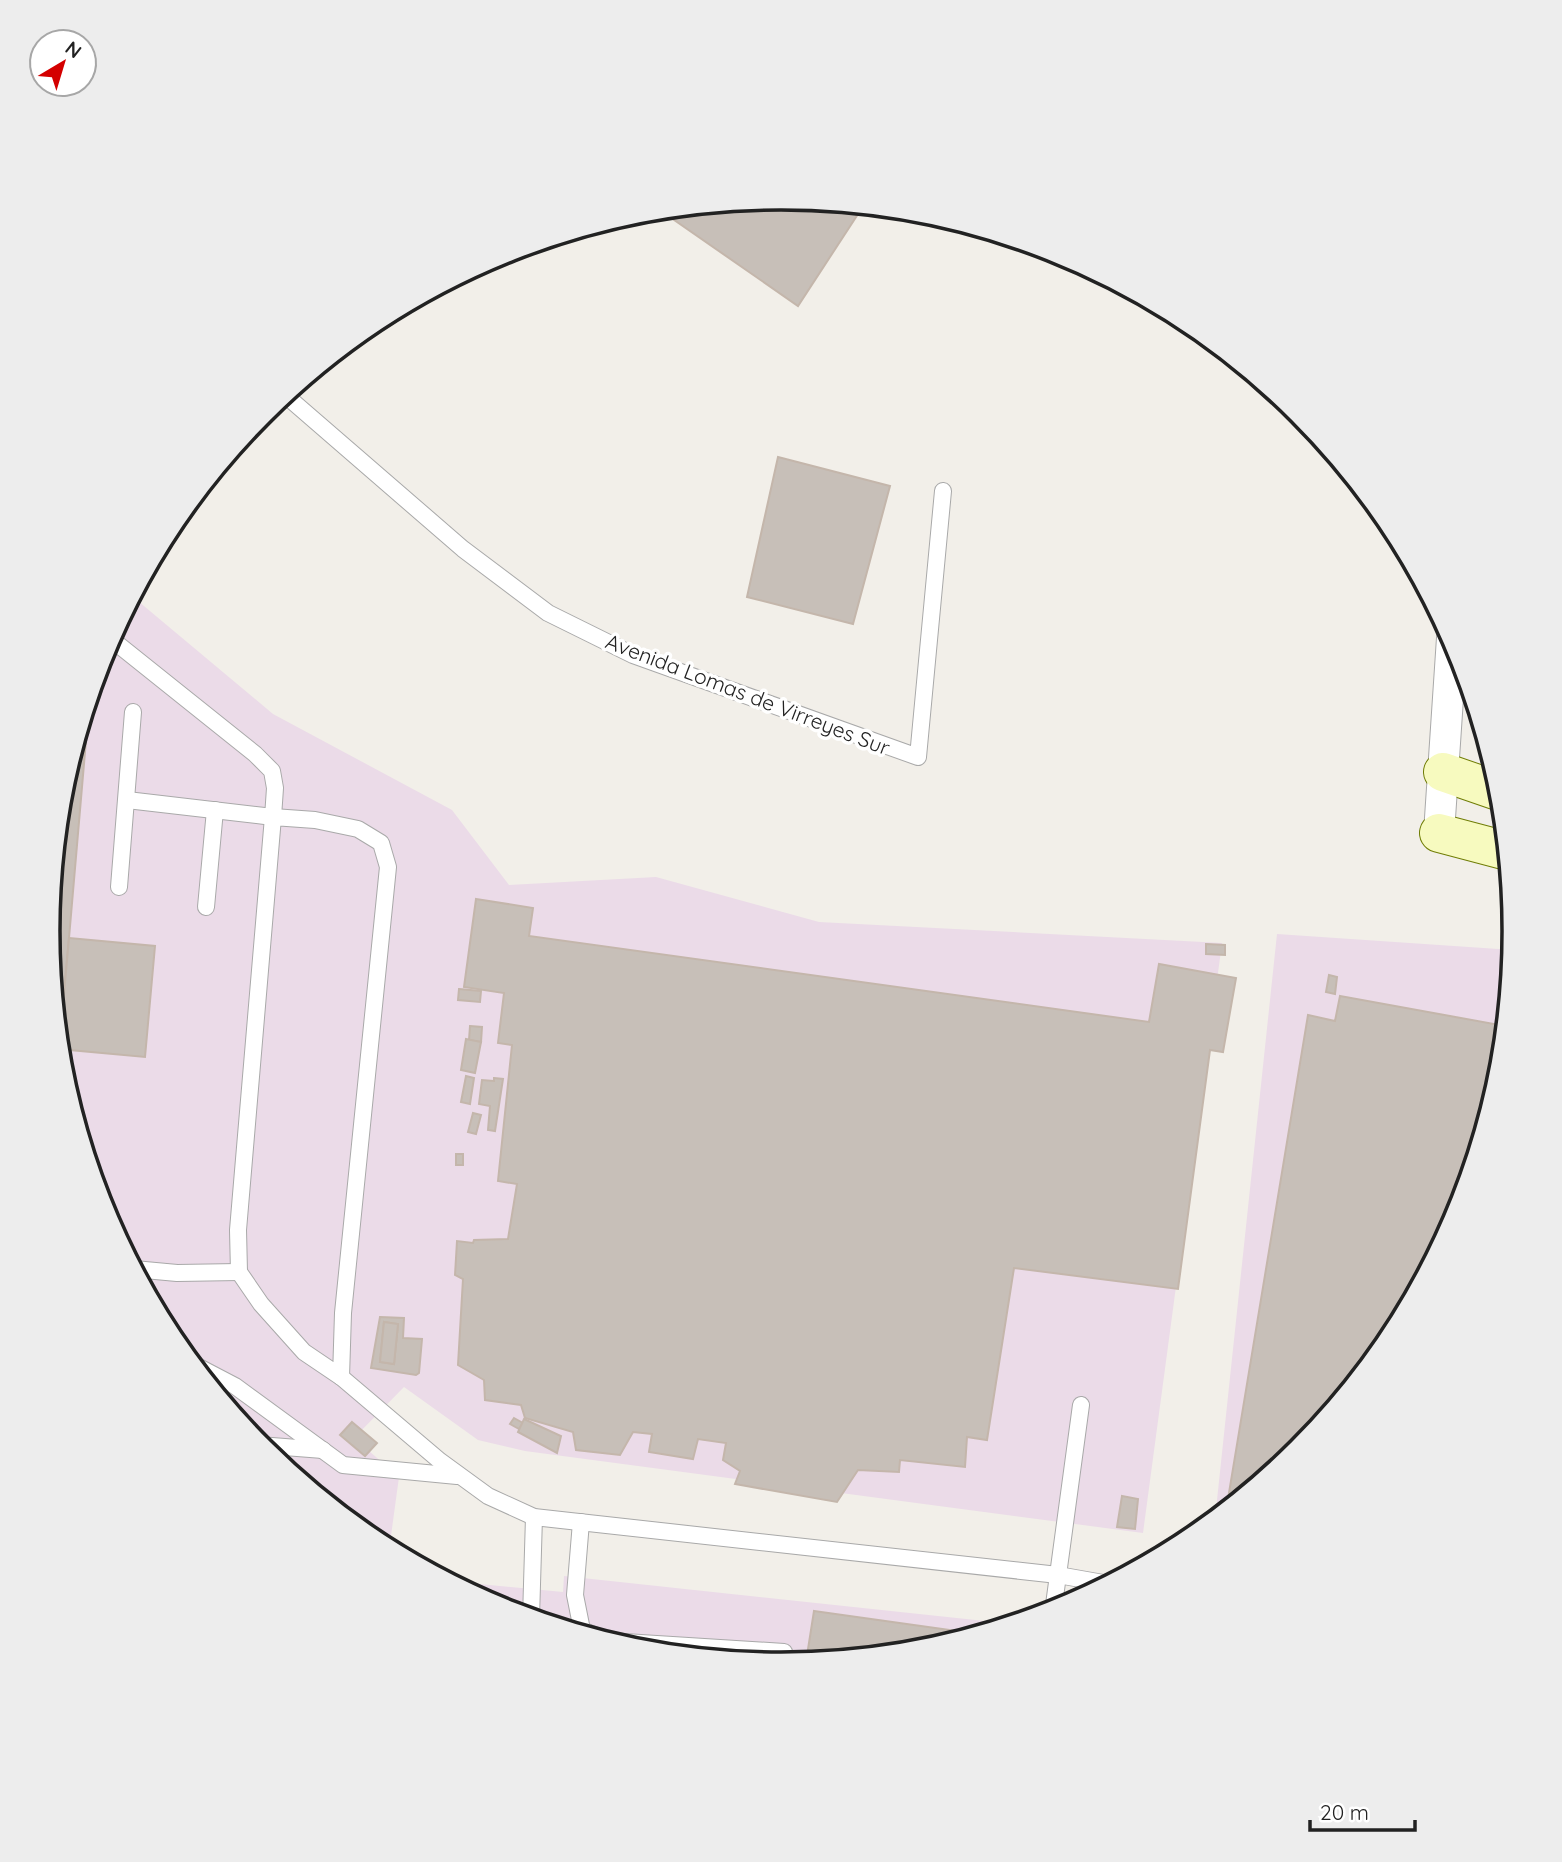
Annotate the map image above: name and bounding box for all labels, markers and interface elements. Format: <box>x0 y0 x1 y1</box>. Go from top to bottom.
north arrow <box>28 28 98 98</box>
text: N <box>61 36 86 63</box>
street label: Avenida Lomas de Virreyes Sur <box>602 628 894 760</box>
scale bar <box>1310 1788 1415 1832</box>
text: 20 m <box>1320 1799 1369 1825</box>

